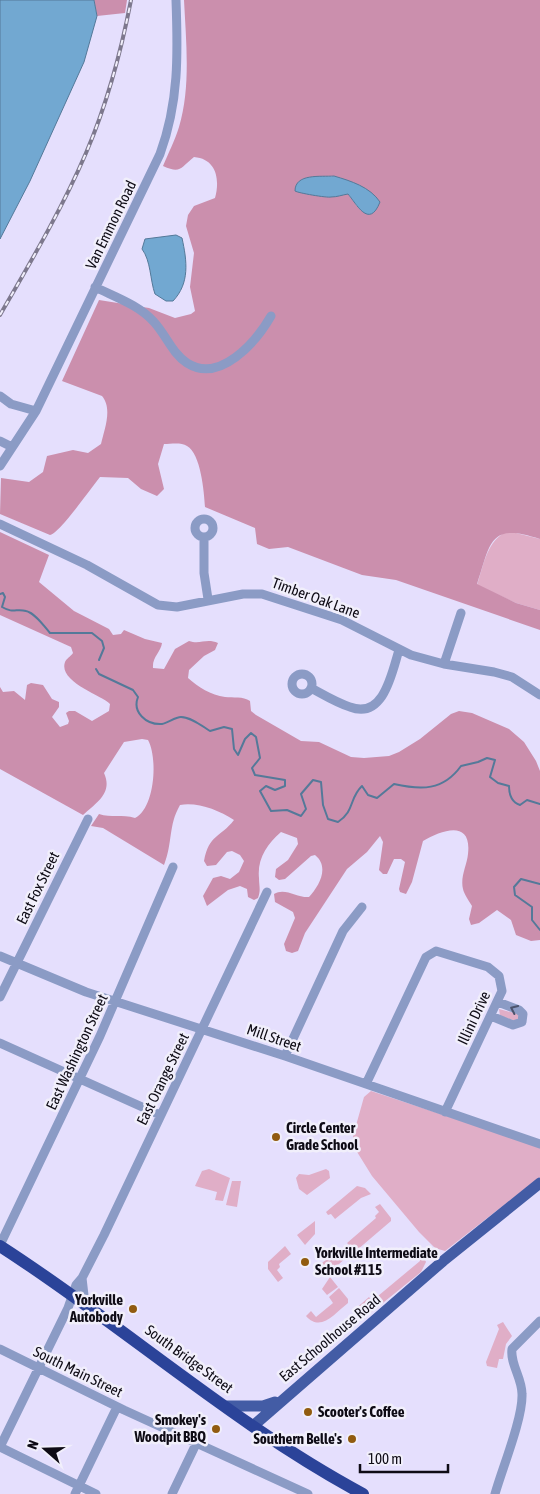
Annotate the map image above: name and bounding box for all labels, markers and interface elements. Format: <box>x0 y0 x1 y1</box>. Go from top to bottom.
street label: Van Emmon Road <box>82 178 139 272</box>
street label: Timber Oak Lane <box>270 574 363 621</box>
street label: East Fox Street <box>13 849 62 927</box>
street label: Illini Drive <box>454 988 493 1047</box>
street label: East Washington Street <box>42 991 111 1112</box>
one-way arrow <box>510 1004 519 1015</box>
street label: Mill Street <box>245 1020 304 1055</box>
street label: East Orange Street <box>133 1030 192 1127</box>
place label: Circle Center Grade School <box>286 1119 359 1153</box>
marker: Circle Center Grade School <box>270 1131 282 1143</box>
place label: Yorkville Intermediate School #115 <box>314 1244 438 1278</box>
marker: Yorkville Intermediate School #115 <box>299 1256 311 1268</box>
street label: East Schoolhouse Road <box>276 1290 384 1385</box>
place label: Yorkville Autobody <box>69 1291 124 1325</box>
marker: Yorkville Autobody <box>127 1303 139 1315</box>
street label: South Bridge Street <box>142 1321 236 1396</box>
street label: South Main Street <box>31 1343 126 1400</box>
place label: Scooter's Coffee <box>318 1403 405 1420</box>
marker: Scooter's Coffee <box>302 1406 314 1418</box>
place label: Smokey's Woodpit BBQ <box>133 1411 207 1445</box>
marker: Smokey's Woodpit BBQ <box>210 1423 222 1435</box>
north arrow <box>20 1424 70 1474</box>
place label: Southern Belle's <box>253 1430 343 1447</box>
marker: Southern Belle's <box>346 1433 358 1445</box>
text: N <box>24 1438 42 1451</box>
scale bar <box>360 1442 448 1474</box>
text: 100 m <box>368 1450 402 1467</box>

